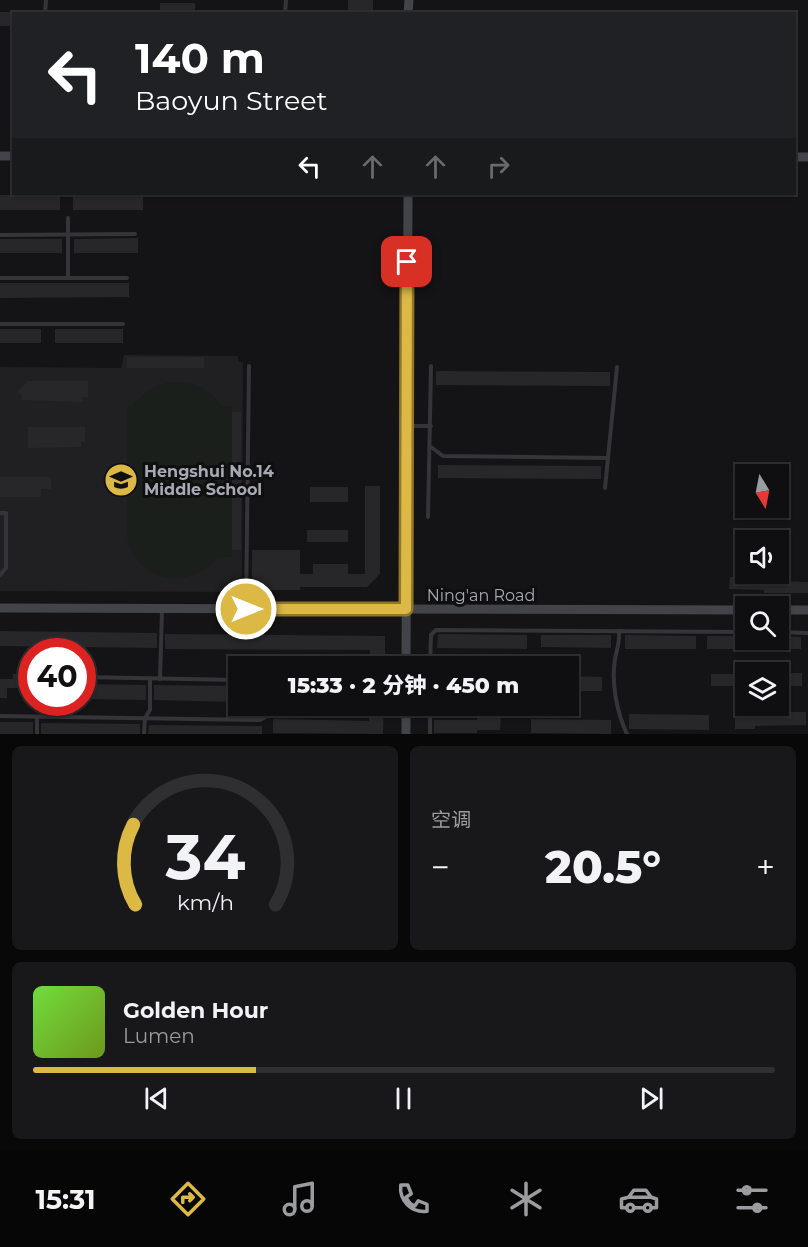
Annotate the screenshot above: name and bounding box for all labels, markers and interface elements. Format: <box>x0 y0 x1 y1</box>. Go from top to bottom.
text: 140 m <box>135 32 265 84</box>
icon: left <box>36 36 114 114</box>
text: Baoyun Street <box>135 84 328 117</box>
icon: left <box>293 150 326 183</box>
icon: ahead <box>356 150 389 183</box>
icon: ahead <box>419 150 452 183</box>
icon: right <box>482 150 515 183</box>
pin <box>381 236 432 287</box>
icon: arrive <box>390 245 423 278</box>
school or university icon: Hengshui No.14 Middle School <box>103 462 139 498</box>
place label: Hengshui No.14 Middle School <box>144 462 274 499</box>
north arrow <box>735 464 789 518</box>
map controls <box>735 464 789 716</box>
button: sound <box>735 530 789 584</box>
position arrow <box>214 577 278 641</box>
street label: Ning'an Road <box>427 586 535 605</box>
button: search <box>735 596 789 650</box>
speed limit sign: 40 <box>18 638 96 716</box>
button: layers <box>735 662 789 716</box>
text: 15:33 · 2 分钟 · 450 m <box>288 672 519 699</box>
text: 空调 <box>431 808 471 832</box>
text: 34 <box>164 819 245 895</box>
text: 20.5° <box>545 839 661 894</box>
text: − <box>431 847 450 887</box>
text: + <box>756 847 775 887</box>
text: km/h <box>176 889 234 915</box>
text: Golden Hour <box>123 997 268 1024</box>
text: Lumen <box>123 1024 195 1048</box>
icon: previous <box>140 1082 173 1115</box>
icon: pause <box>387 1082 420 1115</box>
icon: next <box>635 1082 668 1115</box>
icon: directions <box>167 1178 209 1220</box>
icon: music <box>279 1178 321 1220</box>
icon: phone <box>392 1178 434 1220</box>
icon: climate <box>505 1178 547 1220</box>
icon: car <box>618 1178 660 1220</box>
icon: filters <box>731 1178 773 1220</box>
text: 15:31 <box>35 1183 96 1216</box>

